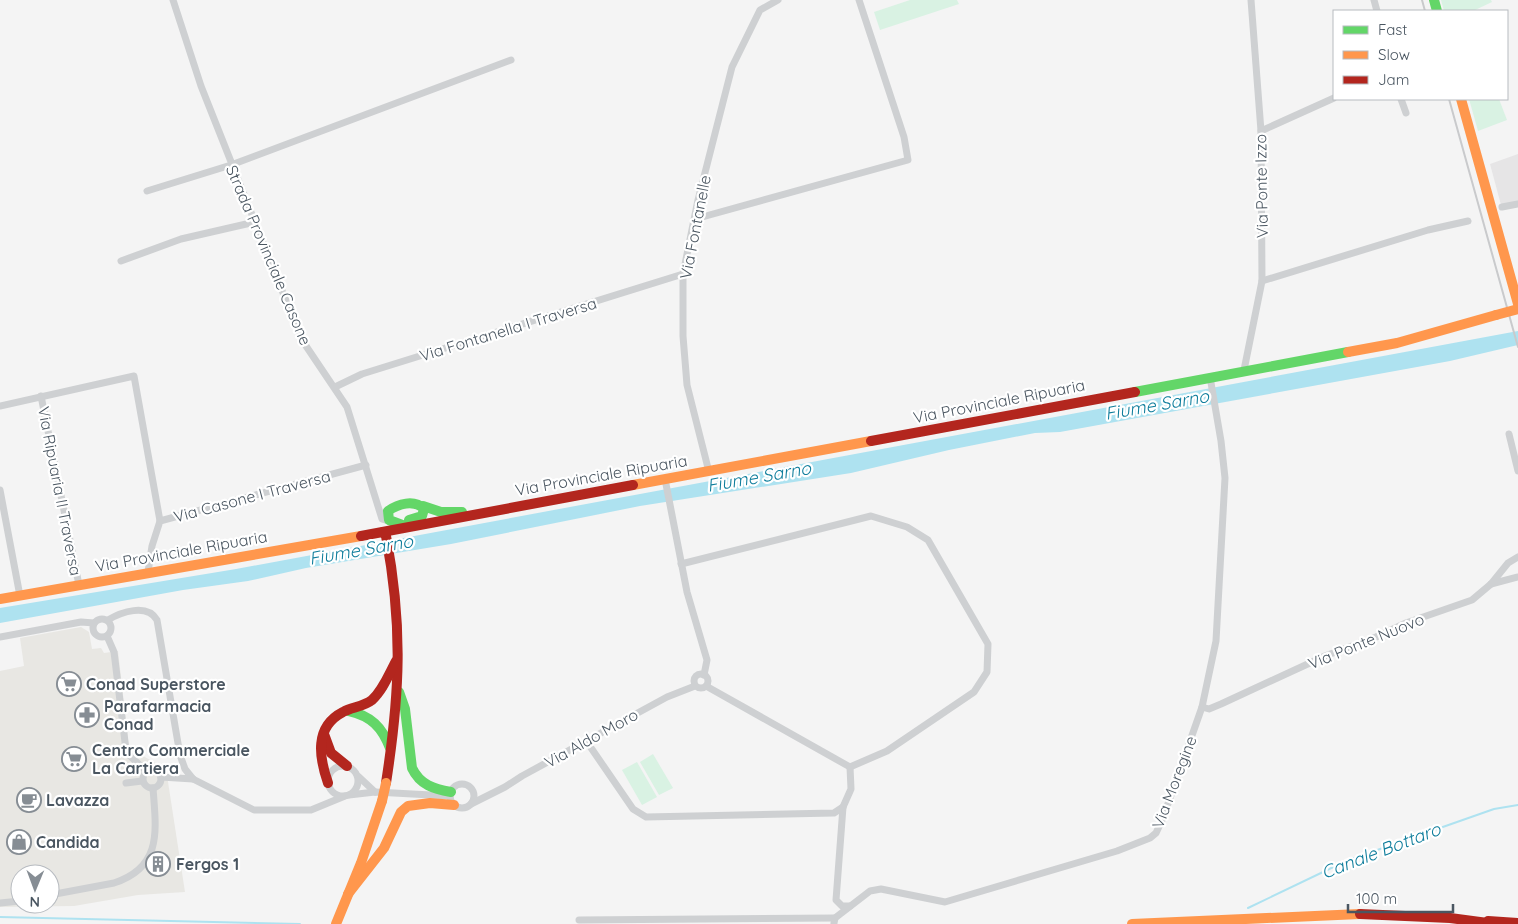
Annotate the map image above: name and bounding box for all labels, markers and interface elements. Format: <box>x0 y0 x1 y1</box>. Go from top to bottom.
legend <box>1333 10 1508 100</box>
text: Fast <box>1378 20 1407 39</box>
text: Slow <box>1378 45 1410 64</box>
text: Jam <box>1378 70 1409 89</box>
street label: Via Ponte Izzo <box>1250 134 1272 238</box>
street label: Strada Provinciale Casone <box>222 162 316 348</box>
street label: Via Fontanelle <box>675 173 715 281</box>
street label: Via Fontanella I Traversa <box>417 293 599 365</box>
street label: Via Provinciale Ripuaria <box>911 375 1087 427</box>
water label: Fiume Sarno <box>1103 384 1212 425</box>
street label: Via Ripuaria II Traversa <box>34 405 86 577</box>
street label: Via Provinciale Ripuaria <box>513 450 689 500</box>
water label: Fiume Sarno <box>705 456 814 497</box>
street label: Via Casone I Traversa <box>171 465 333 527</box>
street label: Via Provinciale Ripuaria <box>93 526 269 576</box>
water label: Fiume Sarno <box>307 529 416 570</box>
street label: Via Ponte Nuovo <box>1305 609 1427 673</box>
supermarket icon: Conad Superstore <box>56 671 82 697</box>
place label: Conad Superstore <box>86 674 226 694</box>
place label: Parafarmacia Conad <box>104 696 211 734</box>
pharmacy icon: Parafarmacia Conad <box>74 702 100 728</box>
street label: Via Aldo Moro <box>541 704 641 772</box>
street label: Via Moregine <box>1147 733 1201 831</box>
place label: Centro Commerciale La Cartiera <box>92 740 250 778</box>
supermarket icon: Centro Commerciale La Cartiera <box>61 746 87 772</box>
cafe icon: Lavazza <box>16 787 42 813</box>
place label: Lavazza <box>46 790 109 810</box>
water label: Canale Bottaro <box>1318 817 1445 884</box>
shop icon: Candida <box>6 829 32 855</box>
place label: Candida <box>36 832 100 852</box>
building icon: Fergos 1 <box>145 851 171 877</box>
place label: Fergos 1 <box>176 854 239 874</box>
north arrow <box>10 864 60 914</box>
scale bar <box>1348 882 1453 914</box>
text: 100 m <box>1356 889 1397 908</box>
text: N <box>29 893 40 911</box>

